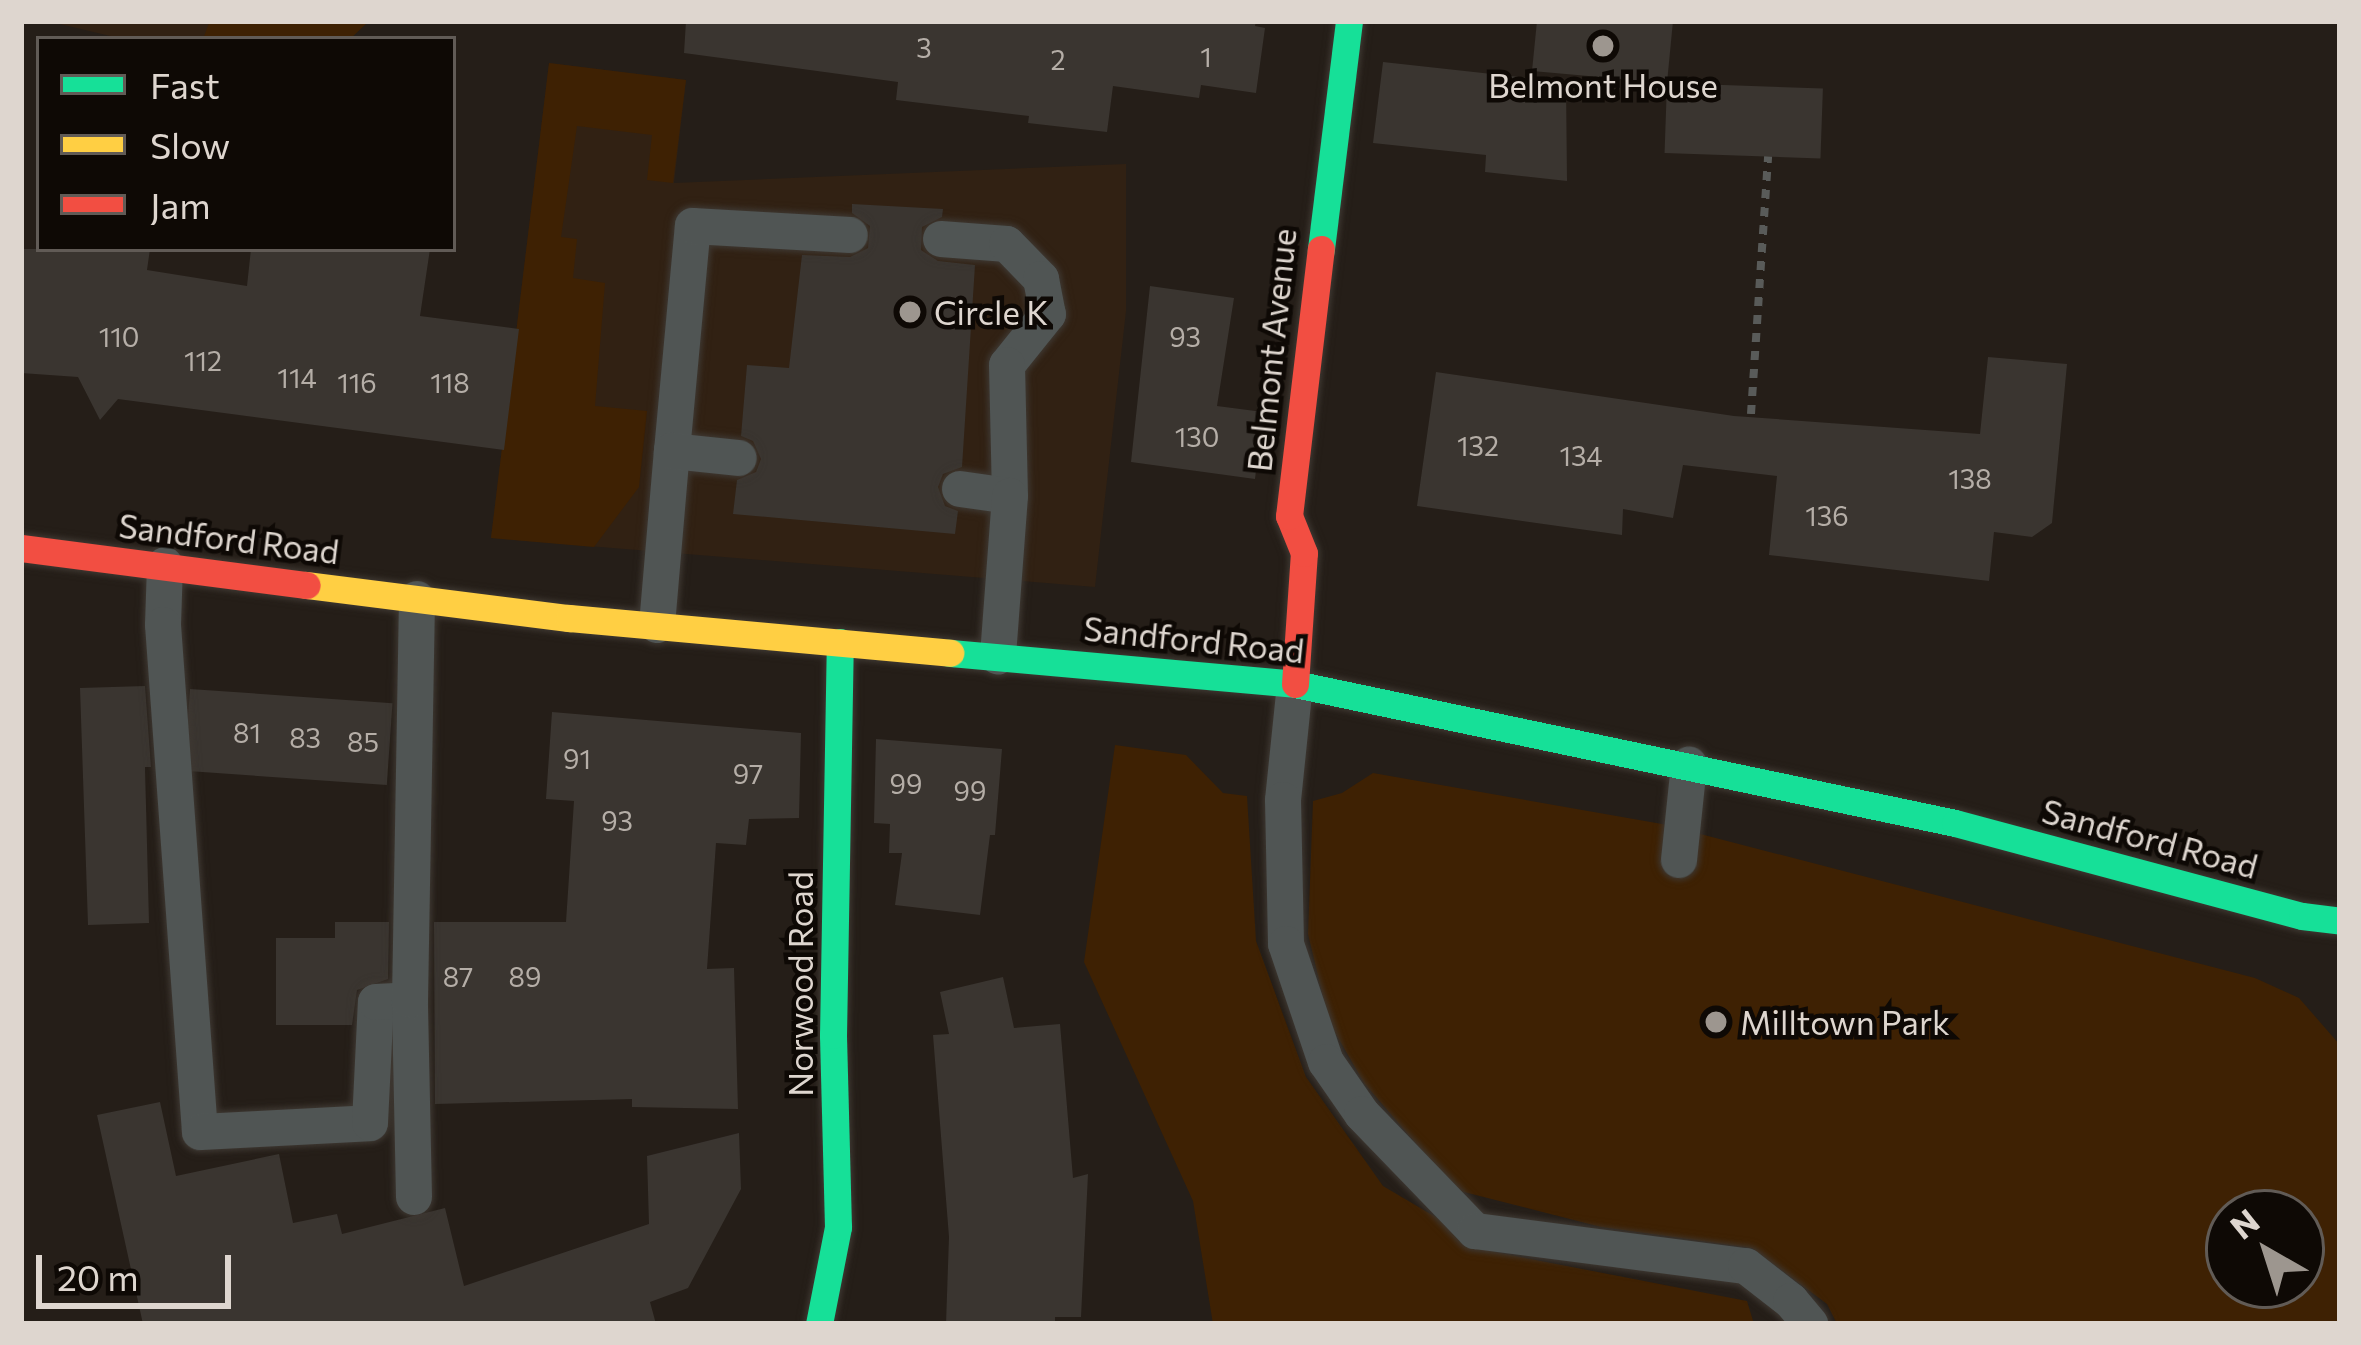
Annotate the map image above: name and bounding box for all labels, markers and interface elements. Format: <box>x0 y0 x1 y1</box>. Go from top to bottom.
house number: 3 <box>916 32 932 64</box>
marker: Belmont House <box>1590 33 1616 59</box>
legend <box>36 36 456 252</box>
house number: 1 <box>1200 41 1212 73</box>
house number: 2 <box>1051 44 1065 76</box>
text: Fast <box>150 62 220 106</box>
place label: Belmont House <box>1488 65 1718 105</box>
text: Slow <box>150 122 230 166</box>
text: Jam <box>150 182 211 226</box>
street label: Belmont Avenue <box>1239 226 1303 474</box>
place label: Circle K <box>934 292 1048 332</box>
marker: Circle K <box>897 299 923 325</box>
house number: 110 <box>99 321 139 353</box>
house number: 93 <box>1169 321 1201 353</box>
house number: 112 <box>184 345 222 377</box>
house number: 114 <box>277 362 317 394</box>
house number: 116 <box>337 367 377 399</box>
house number: 118 <box>430 367 470 399</box>
house number: 130 <box>1175 421 1219 453</box>
house number: 132 <box>1457 430 1499 462</box>
house number: 134 <box>1559 440 1603 472</box>
house number: 138 <box>1948 463 1992 495</box>
house number: 136 <box>1805 500 1849 532</box>
street label: Sandford Road <box>117 505 341 571</box>
street label: Sandford Road <box>1082 608 1306 670</box>
house number: 81 <box>233 717 261 749</box>
house number: 83 <box>289 722 321 754</box>
house number: 85 <box>347 726 379 758</box>
house number: 91 <box>563 743 591 775</box>
house number: 97 <box>733 758 763 790</box>
house number: 99 <box>890 768 922 800</box>
house number: 99 <box>954 775 986 807</box>
street label: Sandford Road <box>2038 790 2262 886</box>
house number: 93 <box>601 805 633 837</box>
street label: Norwood Road <box>780 871 820 1097</box>
house number: 87 <box>443 961 473 993</box>
house number: 89 <box>509 961 541 993</box>
place label: Milltown Park <box>1740 1002 1950 1042</box>
marker: Milltown Park <box>1703 1009 1729 1035</box>
north arrow <box>2205 1189 2325 1309</box>
text: N <box>2221 1199 2266 1247</box>
scale bar <box>42 1231 237 1305</box>
text: 20 m <box>57 1254 139 1298</box>

